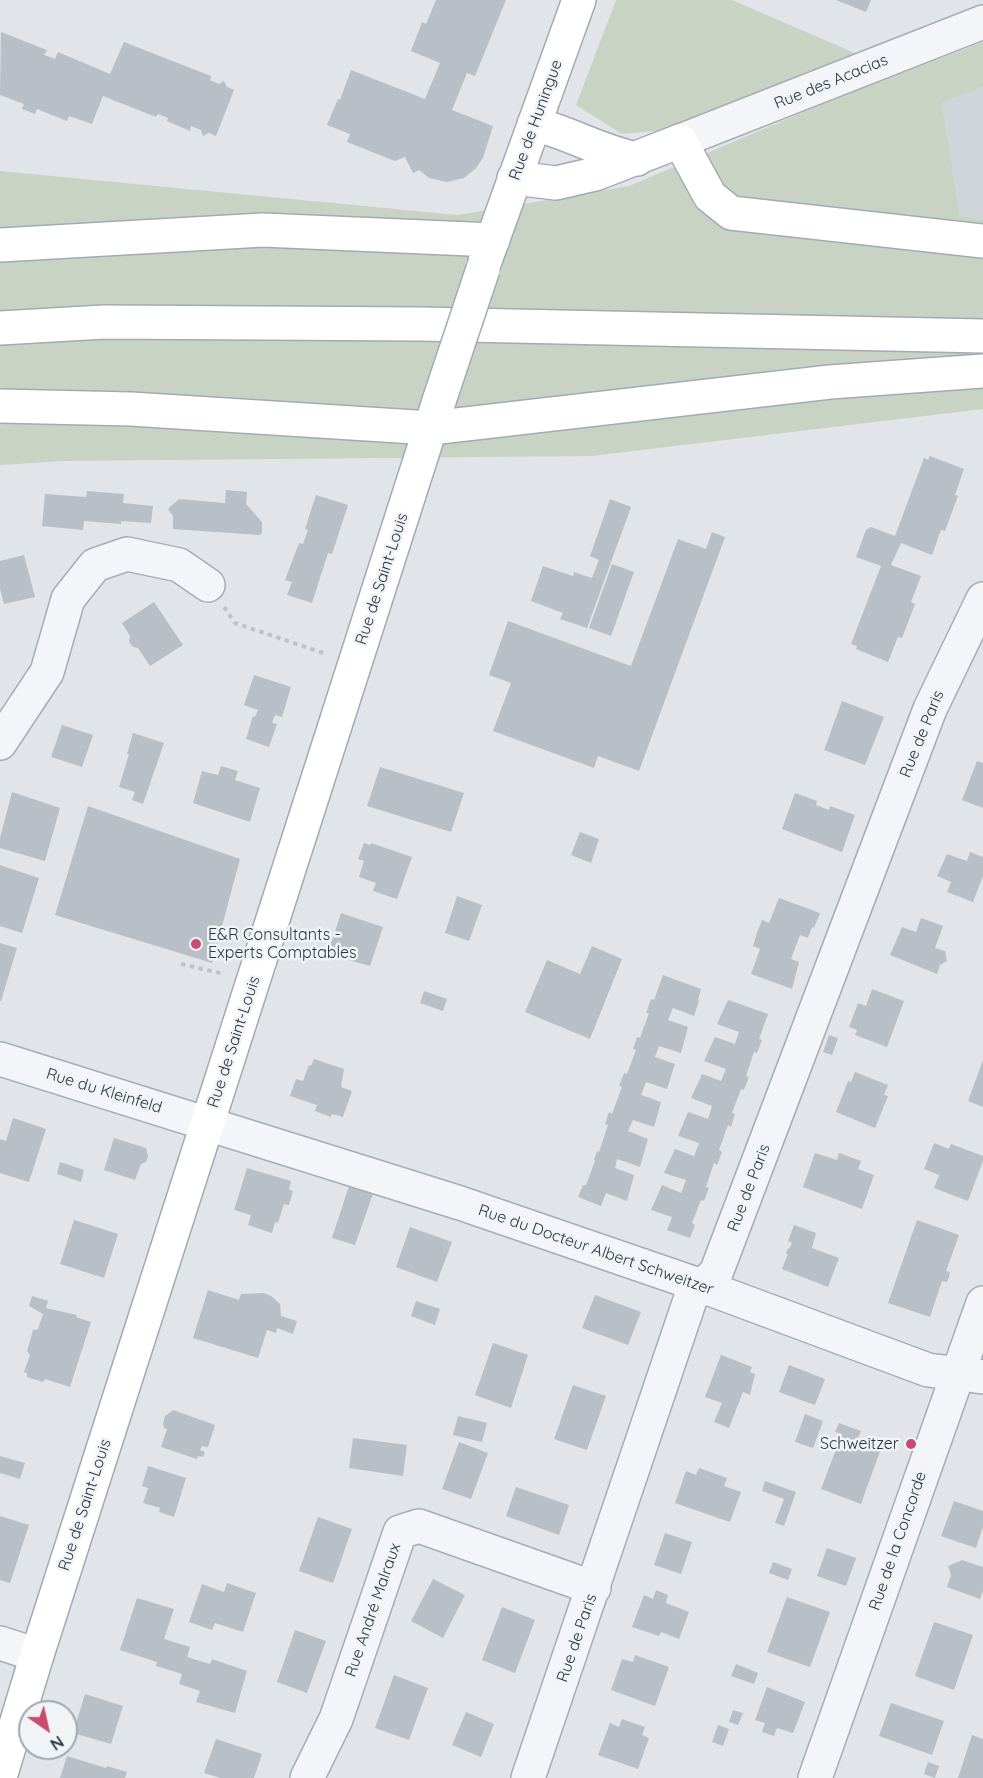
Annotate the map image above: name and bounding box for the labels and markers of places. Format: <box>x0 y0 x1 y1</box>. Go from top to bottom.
place label: E&R Consultants - Experts Comptables <box>208 925 357 963</box>
marker: E&R Consultants - Experts Comptables <box>189 937 203 951</box>
place label: Schweitzer <box>820 1434 899 1454</box>
marker: Schweitzer <box>904 1437 918 1451</box>

